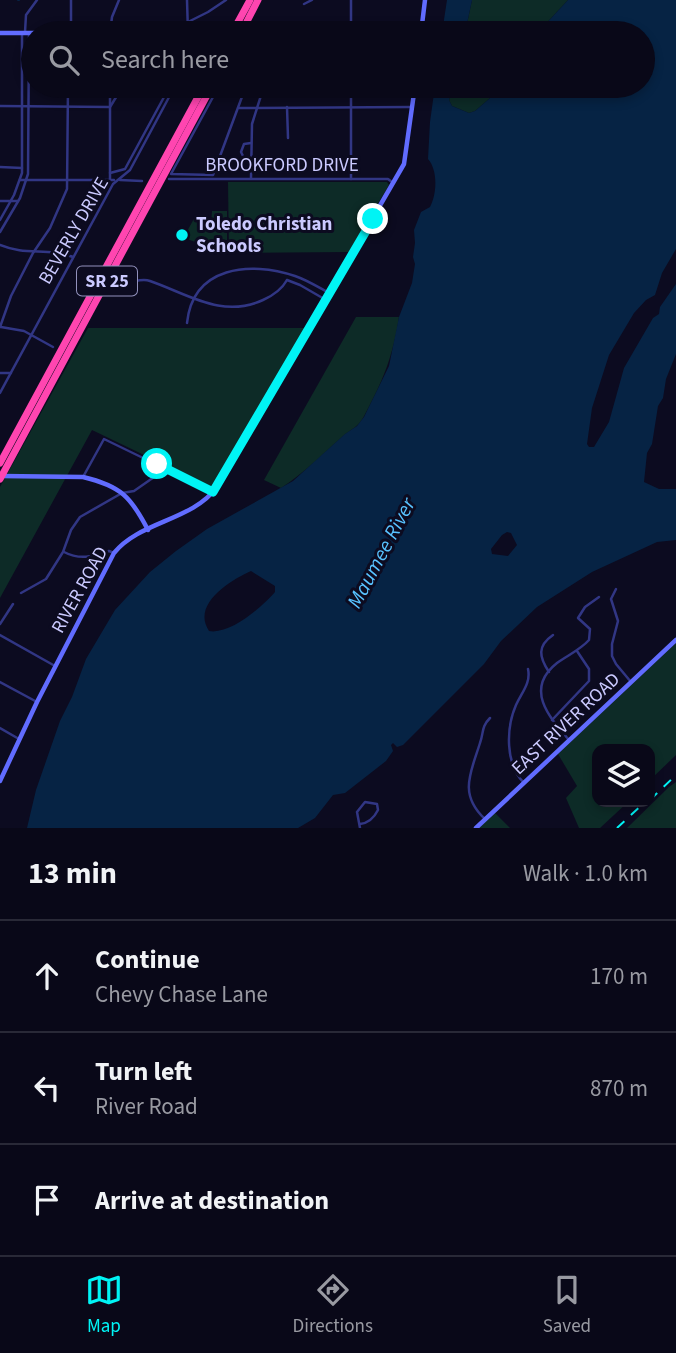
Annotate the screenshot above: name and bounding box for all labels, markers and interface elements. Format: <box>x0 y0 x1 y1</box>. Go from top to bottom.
search box <box>21 21 655 98</box>
icon: search <box>45 41 83 79</box>
text: Search here <box>101 41 229 78</box>
street label: BROOKFORD DRIVE <box>205 152 359 179</box>
street label: BEVERLY DRIVE <box>32 172 116 290</box>
route end <box>357 203 388 234</box>
place label: Toledo Christian Schools <box>196 211 332 260</box>
marker: Toledo Christian Schools <box>174 227 190 243</box>
road number: SR 25 <box>77 267 137 296</box>
route start <box>141 448 172 479</box>
water label: Maumee River <box>339 492 423 614</box>
street label: RIVER ROAD <box>45 542 115 638</box>
street label: EAST RIVER ROAD <box>506 667 626 781</box>
map controls <box>592 744 655 807</box>
button: layers <box>592 744 655 807</box>
text: 13 min <box>28 852 117 895</box>
text: Walk · 1.0 km <box>523 857 648 890</box>
text: Continue <box>95 941 200 978</box>
icon: ahead <box>28 957 66 995</box>
text: 170 m <box>590 960 648 993</box>
text: Chevy Chase Lane <box>95 978 268 1011</box>
text: Turn left <box>95 1053 192 1090</box>
icon: left <box>28 1069 66 1107</box>
text: 870 m <box>590 1072 648 1105</box>
text: River Road <box>95 1090 198 1123</box>
icon: arrive <box>28 1181 66 1219</box>
text: Arrive at destination <box>95 1182 329 1219</box>
tab: Map <box>85 1271 123 1340</box>
tab: Directions <box>293 1271 373 1340</box>
tab: Saved <box>543 1271 591 1340</box>

